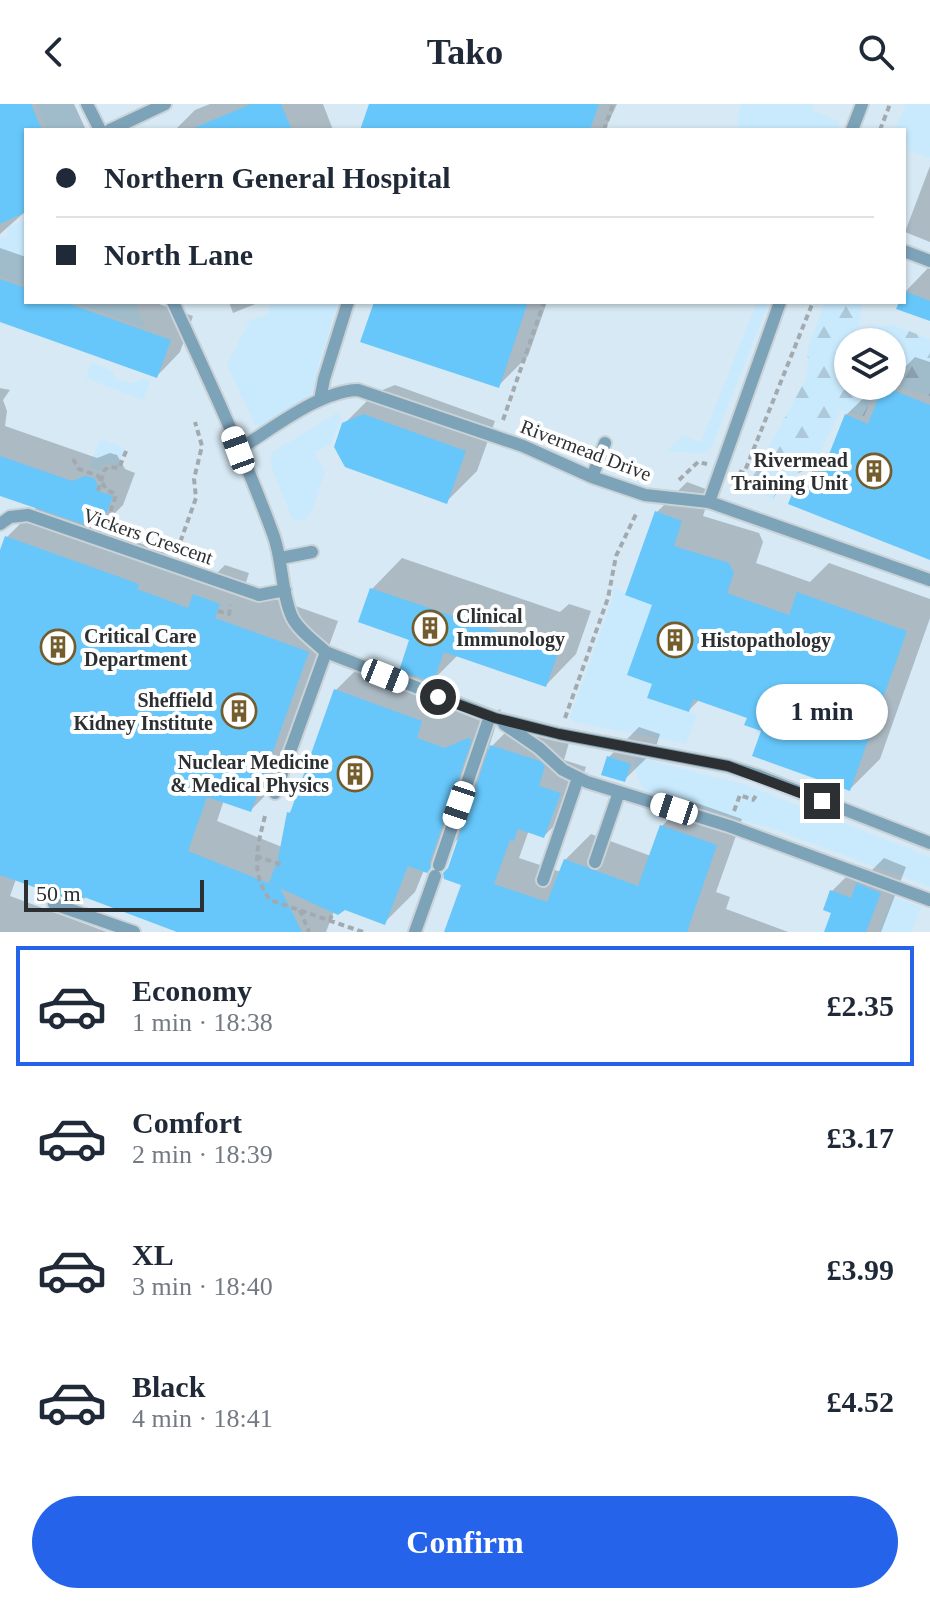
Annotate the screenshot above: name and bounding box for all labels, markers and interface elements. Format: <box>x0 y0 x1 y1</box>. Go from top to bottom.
icon: back <box>32 30 76 74</box>
icon: search <box>854 30 898 74</box>
text: Tako <box>427 32 503 72</box>
text: Northern General Hospital <box>104 161 451 194</box>
text: North Lane <box>104 238 253 271</box>
map controls <box>834 328 906 400</box>
button: layers <box>834 328 906 400</box>
street label: Rivermead Drive <box>518 415 655 485</box>
car <box>219 423 257 477</box>
place label: Rivermead Training Unit <box>731 449 848 495</box>
building icon: Rivermead Training Unit <box>855 452 893 490</box>
street label: Vickers Crescent <box>80 503 216 569</box>
place label: Clinical Immunology <box>456 605 565 651</box>
building icon: Clinical Immunology <box>411 609 449 647</box>
building icon: Histopathology <box>656 621 694 659</box>
place label: Critical Care Department <box>84 625 196 671</box>
building icon: Critical Care Department <box>39 628 77 666</box>
place label: Histopathology <box>701 629 831 652</box>
car <box>358 656 412 696</box>
route start <box>420 679 456 715</box>
callout: 1 min <box>756 685 888 741</box>
place label: Sheffield Kidney Institute <box>74 689 213 735</box>
building icon: Sheffield Kidney Institute <box>220 692 258 730</box>
text: 1 min <box>791 697 853 726</box>
place label: Nuclear Medicine & Medical Physics <box>170 751 329 797</box>
building icon: Nuclear Medicine & Medical Physics <box>336 755 374 793</box>
car <box>440 778 478 832</box>
route end <box>804 783 840 819</box>
car <box>647 790 701 828</box>
scale bar <box>24 876 204 912</box>
text: 50 m <box>36 881 81 906</box>
icon: car <box>36 970 108 1042</box>
text: Economy <box>132 974 252 1007</box>
text: £2.35 <box>827 989 894 1022</box>
text: 1 min · 18:38 <box>132 1008 273 1037</box>
icon: car <box>36 1102 108 1174</box>
text: Comfort <box>132 1106 242 1139</box>
text: £3.17 <box>827 1121 894 1154</box>
text: 2 min · 18:39 <box>132 1140 273 1169</box>
icon: car <box>36 1234 108 1306</box>
text: XL <box>132 1238 174 1271</box>
text: £3.99 <box>827 1253 894 1286</box>
text: 3 min · 18:40 <box>132 1272 273 1301</box>
icon: car <box>36 1366 108 1438</box>
text: Black <box>132 1370 205 1403</box>
text: £4.52 <box>827 1385 894 1418</box>
text: 4 min · 18:41 <box>132 1404 273 1433</box>
button: Confirm <box>32 1496 898 1588</box>

